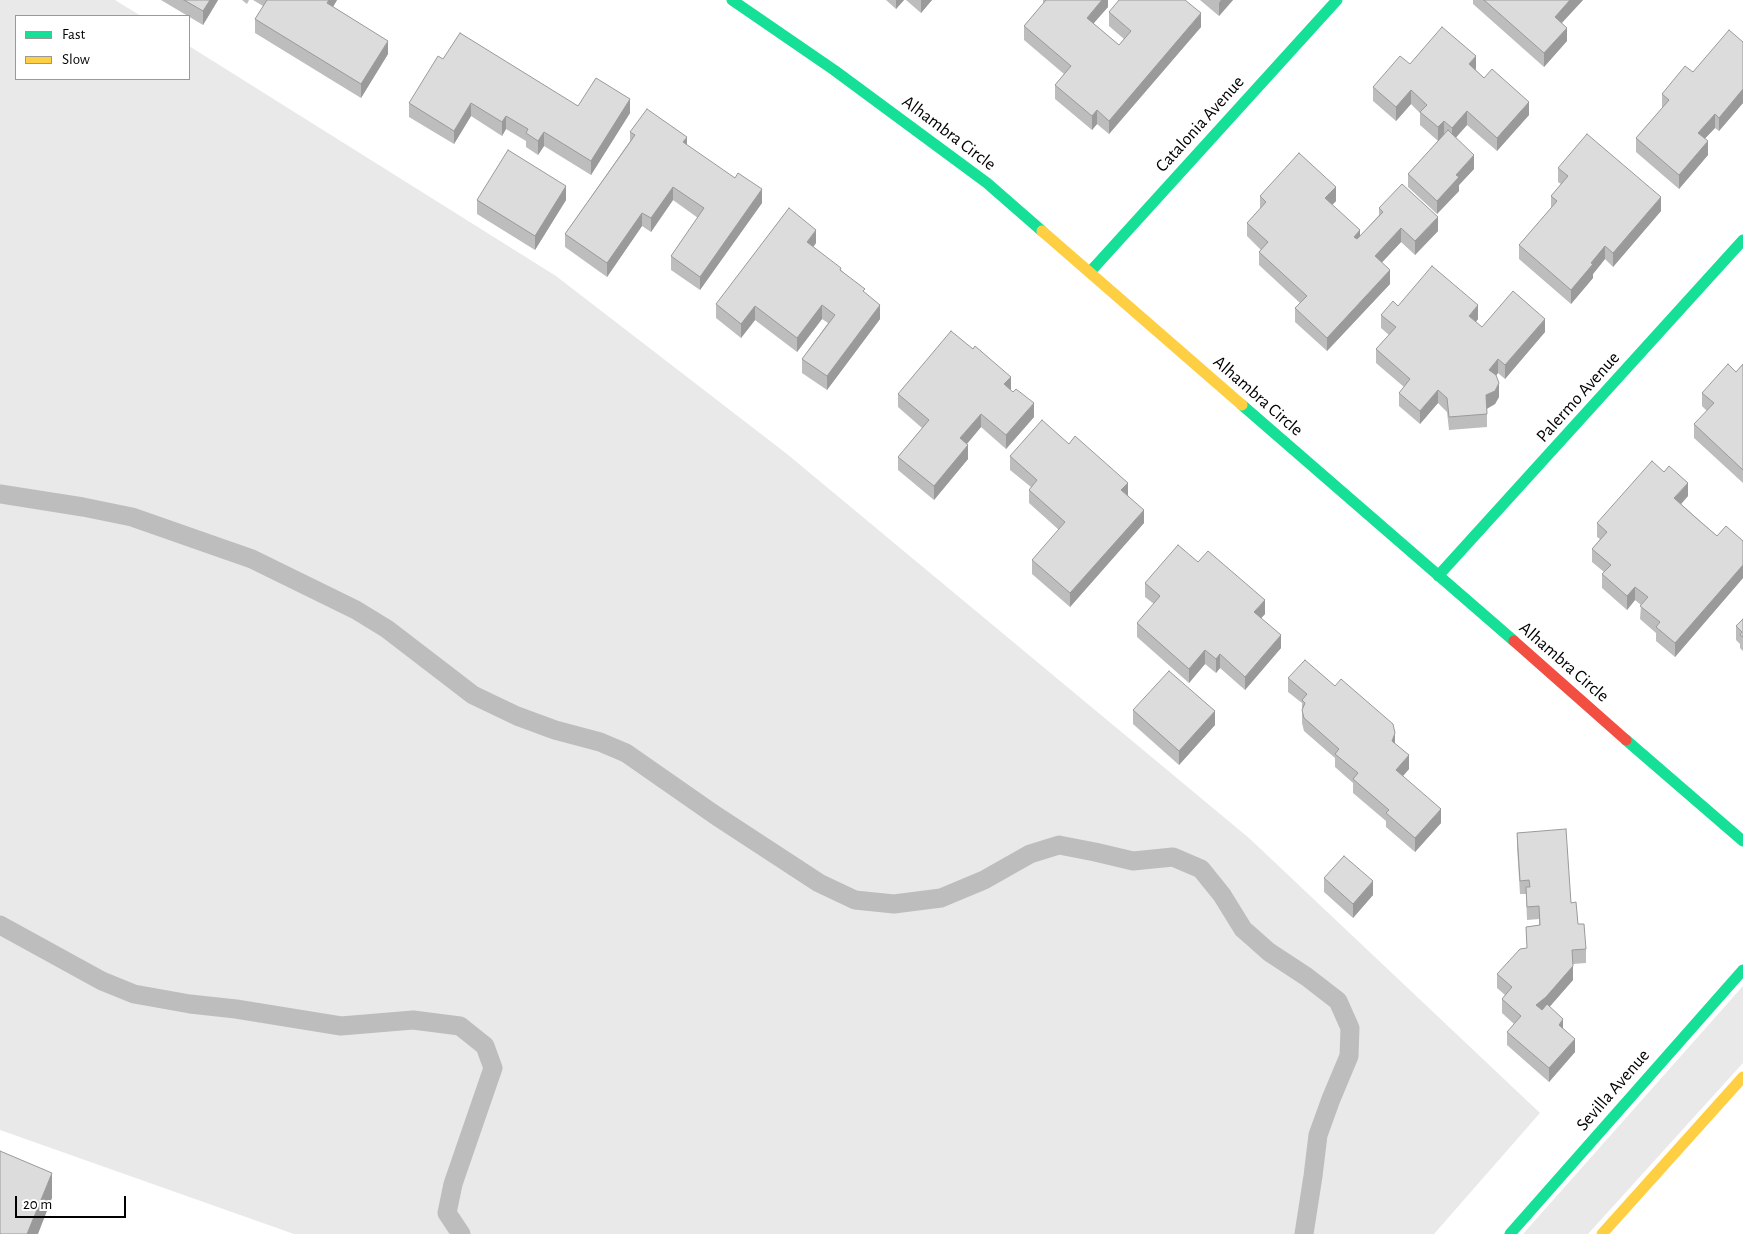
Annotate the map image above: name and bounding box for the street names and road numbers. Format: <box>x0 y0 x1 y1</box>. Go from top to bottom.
street label: Catalonia Avenue <box>1151 71 1249 177</box>
street label: Alhambra Circle <box>898 91 1000 175</box>
street label: Palermo Avenue <box>1532 347 1624 447</box>
street label: Alhambra Circle <box>1209 351 1307 441</box>
street label: Alhambra Circle <box>1515 617 1613 707</box>
street label: Sevilla Avenue <box>1572 1045 1654 1135</box>

